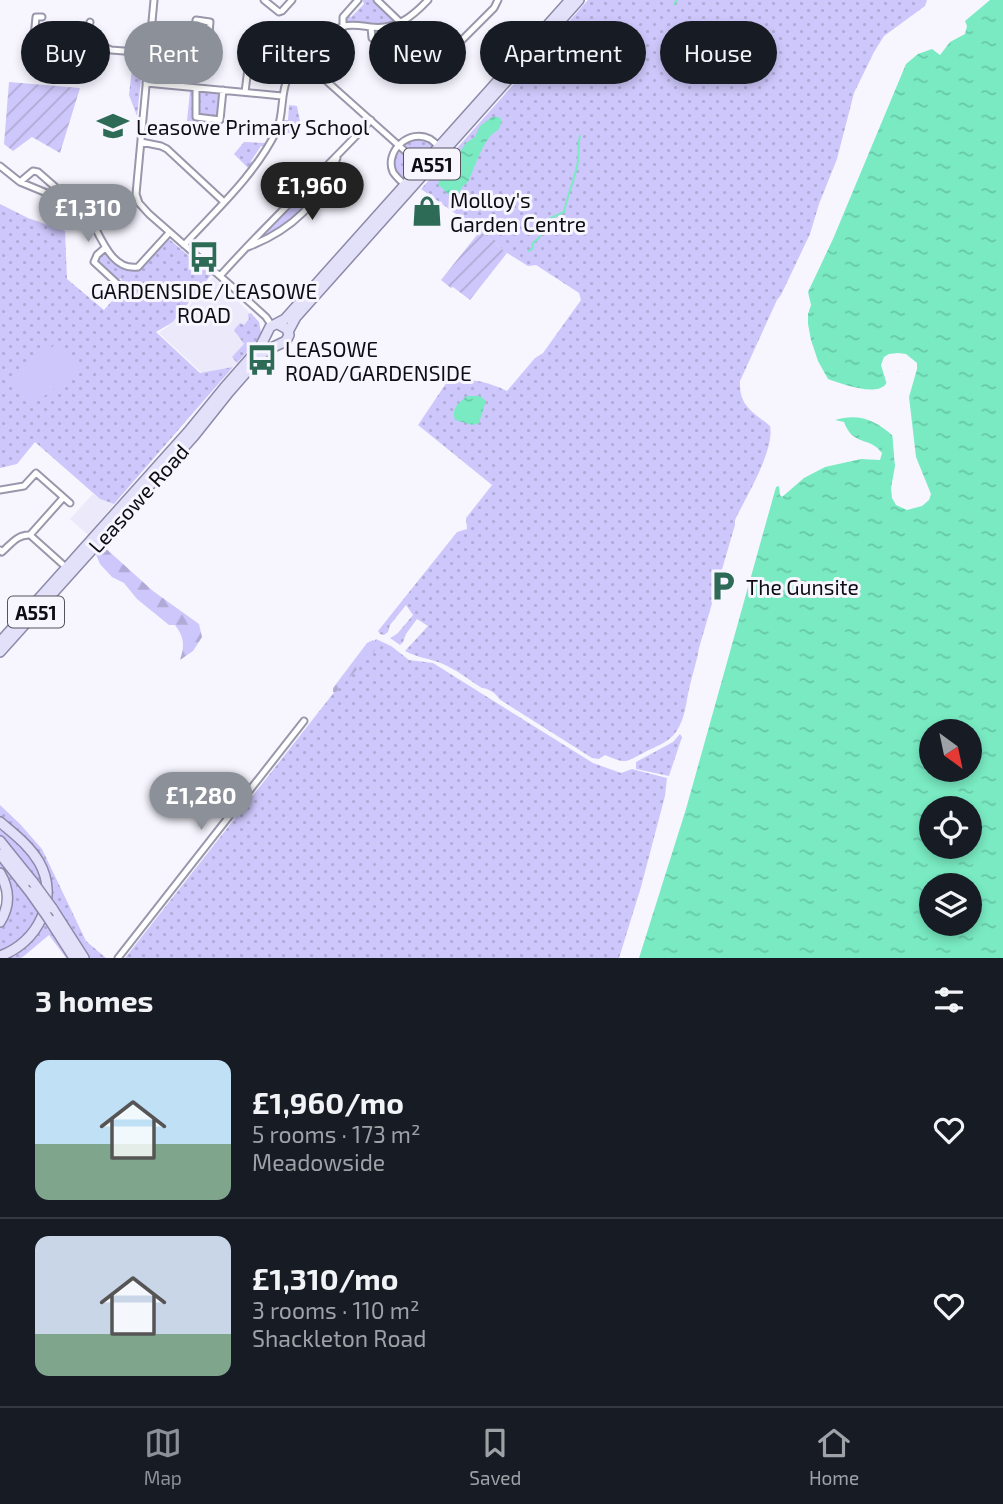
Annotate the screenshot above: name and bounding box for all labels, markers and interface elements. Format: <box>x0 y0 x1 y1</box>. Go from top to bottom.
chip: Buy <box>21 21 110 84</box>
chip: Rent <box>124 21 223 84</box>
chip: Filters <box>237 21 355 84</box>
chip: New <box>369 21 466 84</box>
chip: Apartment <box>480 21 646 84</box>
chip: House <box>660 21 777 84</box>
school or university icon: Leasowe Primary School <box>96 109 130 143</box>
place label: Leasowe Primary School <box>136 114 370 139</box>
road number: A551 <box>404 148 460 180</box>
pin: £1,960 <box>255 162 369 222</box>
text: £1,960 <box>277 171 347 199</box>
pin: £1,310 <box>31 184 145 244</box>
place label: Molloy's Garden Centre <box>450 187 586 236</box>
text: £1,310 <box>55 193 121 221</box>
shop icon: Molloy's Garden Centre <box>410 194 444 228</box>
bus stop icon: GARDENSIDE/LEASOWE ROAD <box>187 240 221 274</box>
place label: GARDENSIDE/LEASOWE ROAD <box>91 278 317 327</box>
place label: LEASOWE ROAD/GARDENSIDE <box>285 336 472 385</box>
bus stop icon: LEASOWE ROAD/GARDENSIDE <box>245 343 279 377</box>
street label: Leasowe Road <box>83 438 193 558</box>
parking icon: The Gunsite <box>706 569 740 603</box>
place label: The Gunsite <box>746 574 859 599</box>
road number: A551 <box>8 596 64 628</box>
north arrow <box>919 719 982 782</box>
map controls <box>919 719 982 936</box>
pin: £1,280 <box>144 772 258 832</box>
text: £1,280 <box>165 781 237 809</box>
button: locate <box>919 796 982 859</box>
button: layers <box>919 873 982 936</box>
icon: filters <box>930 981 968 1019</box>
text: 3 homes <box>35 982 154 1018</box>
text: £1,960/mo <box>252 1084 404 1120</box>
icon: home <box>91 1088 175 1172</box>
icon: heart <box>930 1111 968 1149</box>
text: 5 rooms · 173 m² <box>252 1120 421 1148</box>
text: Meadowside <box>252 1148 385 1176</box>
text: £1,310/mo <box>252 1260 398 1296</box>
icon: home <box>91 1264 175 1348</box>
icon: heart <box>930 1287 968 1325</box>
text: 3 rooms · 110 m² <box>252 1296 419 1324</box>
text: Shackleton Road <box>252 1324 426 1352</box>
tab: Map <box>144 1424 182 1489</box>
tab: Saved <box>469 1424 521 1489</box>
tab: Home <box>809 1424 859 1489</box>

